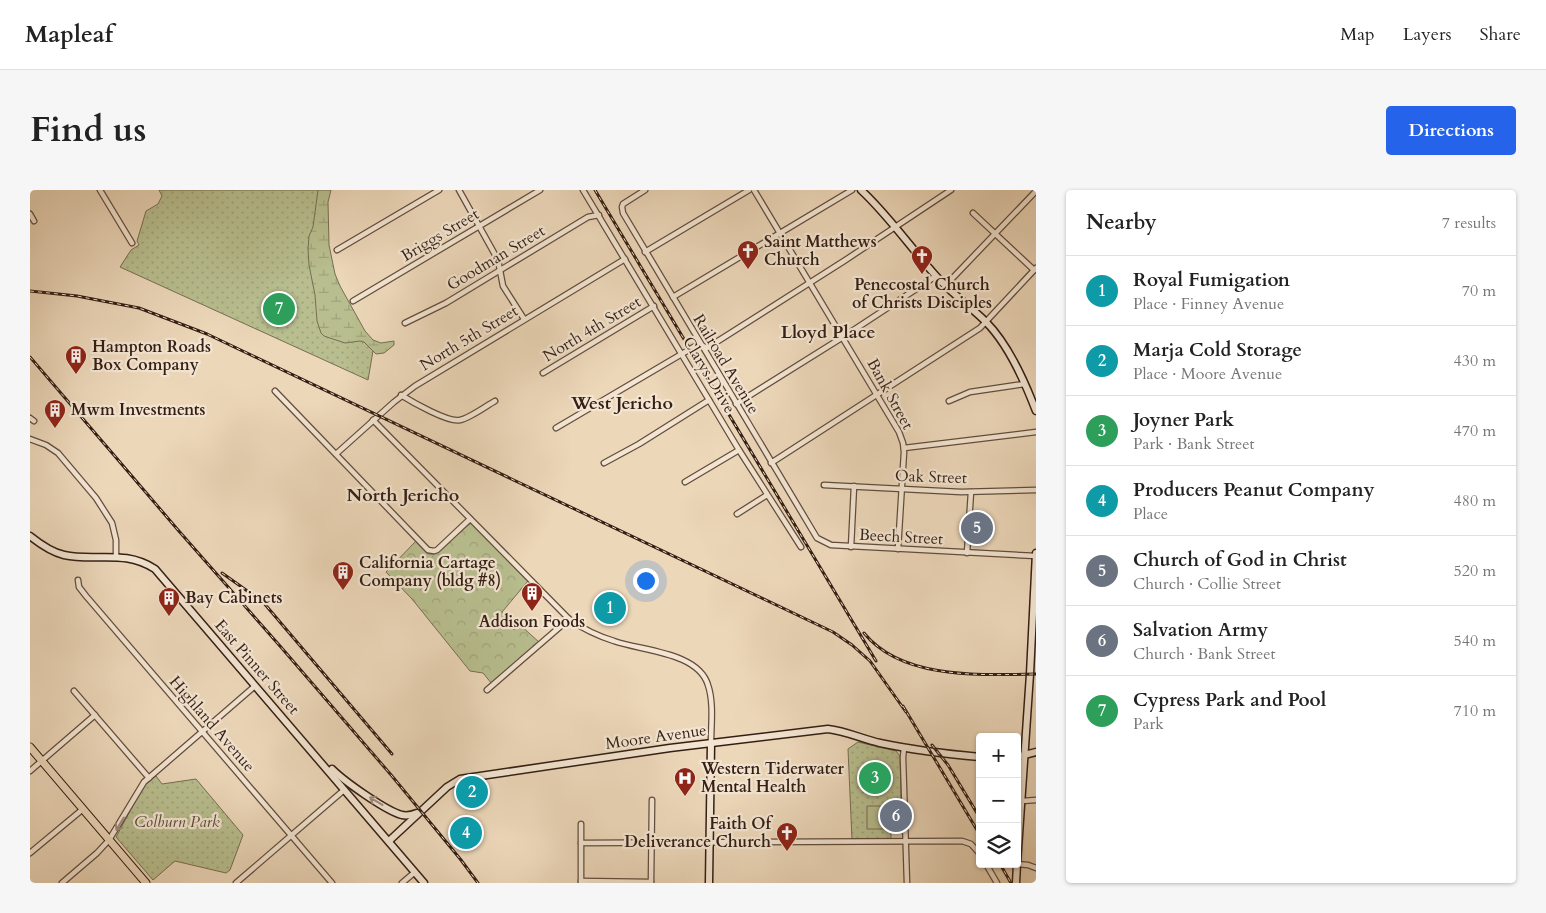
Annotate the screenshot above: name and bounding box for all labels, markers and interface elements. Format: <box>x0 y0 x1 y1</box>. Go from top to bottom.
text: Mapleaf <box>25 18 113 51</box>
text: Map <box>1340 22 1375 47</box>
text: Layers <box>1403 22 1452 47</box>
text: Share <box>1480 22 1521 47</box>
text: Find us <box>30 106 146 154</box>
button: Directions <box>1386 106 1516 155</box>
street label: Briggs Street <box>397 203 483 267</box>
text: Nearby <box>1086 208 1157 237</box>
text: 7 results <box>1442 212 1496 234</box>
street label: Goodman Street <box>443 220 549 296</box>
place label: Saint Matthews Church <box>764 231 877 271</box>
church icon: Saint Matthews Church <box>736 239 760 270</box>
church icon: Penecostal Church of Christs Disciples <box>910 244 934 275</box>
text: Royal Fumigation <box>1133 267 1290 293</box>
place label: Penecostal Church of Christs Disciples <box>852 274 992 314</box>
text: 1 <box>1098 280 1106 302</box>
text: 70 m <box>1462 280 1496 302</box>
pin: 7 <box>263 290 295 328</box>
street label: North 4th Street <box>539 291 645 367</box>
text: Place · Finney Avenue <box>1133 293 1284 315</box>
street label: North 5th Street <box>416 300 522 376</box>
street label: Railroad Avenue <box>688 310 764 418</box>
district label: Lloyd Place <box>781 320 875 345</box>
street label: Clarys Drive <box>677 333 741 417</box>
place label: Hampton Roads Box Company <box>92 336 211 376</box>
text: Marja Cold Storage <box>1133 337 1302 363</box>
building icon: Hampton Roads Box Company <box>64 344 88 375</box>
text: 2 <box>1098 350 1106 372</box>
text: 430 m <box>1454 350 1496 372</box>
street label: Bank Street <box>861 354 919 434</box>
text: Place · Moore Avenue <box>1133 363 1282 385</box>
district label: West Jericho <box>570 391 673 416</box>
building icon: Mwm Investments <box>43 398 67 429</box>
place label: Mwm Investments <box>71 399 205 421</box>
text: Joyner Park <box>1133 407 1234 433</box>
text: 3 <box>1098 420 1106 442</box>
text: 470 m <box>1454 420 1496 442</box>
text: Park · Bank Street <box>1133 433 1255 455</box>
street label: Oak Street <box>895 465 967 489</box>
text: Producers Peanut Company <box>1133 477 1374 503</box>
district label: North Jericho <box>347 483 459 508</box>
text: 4 <box>1098 490 1106 512</box>
text: 480 m <box>1454 490 1496 512</box>
text: Place <box>1133 503 1168 525</box>
pin: 5 <box>961 509 993 547</box>
street label: Beech Street <box>858 524 944 550</box>
text: Church of God in Christ <box>1133 547 1347 573</box>
place label: California Cartage Company (bldg #8) <box>359 552 501 592</box>
building icon: California Cartage Company (bldg #8) <box>331 560 355 591</box>
text: 5 <box>1098 560 1106 582</box>
text: 520 m <box>1454 560 1496 582</box>
your location <box>633 568 659 594</box>
text: Church · Collie Street <box>1133 573 1281 595</box>
building icon: Addison Foods <box>520 581 544 612</box>
building icon: Bay Cabinets <box>157 586 181 617</box>
place label: Bay Cabinets <box>185 587 282 609</box>
pin: 1 <box>594 589 626 627</box>
place label: Addison Foods <box>479 611 585 633</box>
street label: East Pinner Street <box>209 615 305 719</box>
text: Salvation Army <box>1133 617 1268 643</box>
text: 6 <box>1098 630 1106 652</box>
text: 540 m <box>1454 630 1496 652</box>
text: Church · Bank Street <box>1133 643 1276 665</box>
street label: Highland Avenue <box>164 671 260 777</box>
text: Cypress Park and Pool <box>1133 687 1326 713</box>
text: 7 <box>1098 700 1106 722</box>
text: 710 m <box>1454 700 1496 722</box>
text: Park <box>1133 713 1164 735</box>
street label: Moore Avenue <box>604 719 708 755</box>
map controls <box>976 733 1021 868</box>
button: + <box>976 733 1021 778</box>
place label: Western Tiderwater Mental Health <box>700 758 845 798</box>
pin: 3 <box>859 759 891 797</box>
hospital icon: Western Tiderwater Mental Health <box>673 766 697 797</box>
pin: 2 <box>456 773 488 811</box>
button: − <box>976 778 1021 823</box>
one-way arrow <box>370 795 384 805</box>
pin: 6 <box>880 797 912 835</box>
park label: Colburn Park <box>134 811 220 833</box>
place label: Faith Of Deliverance Church <box>624 813 774 853</box>
pin: 4 <box>450 814 482 852</box>
one-way arrow <box>114 816 124 830</box>
church icon: Faith Of Deliverance Church <box>775 821 799 852</box>
button: layers <box>976 823 1021 868</box>

